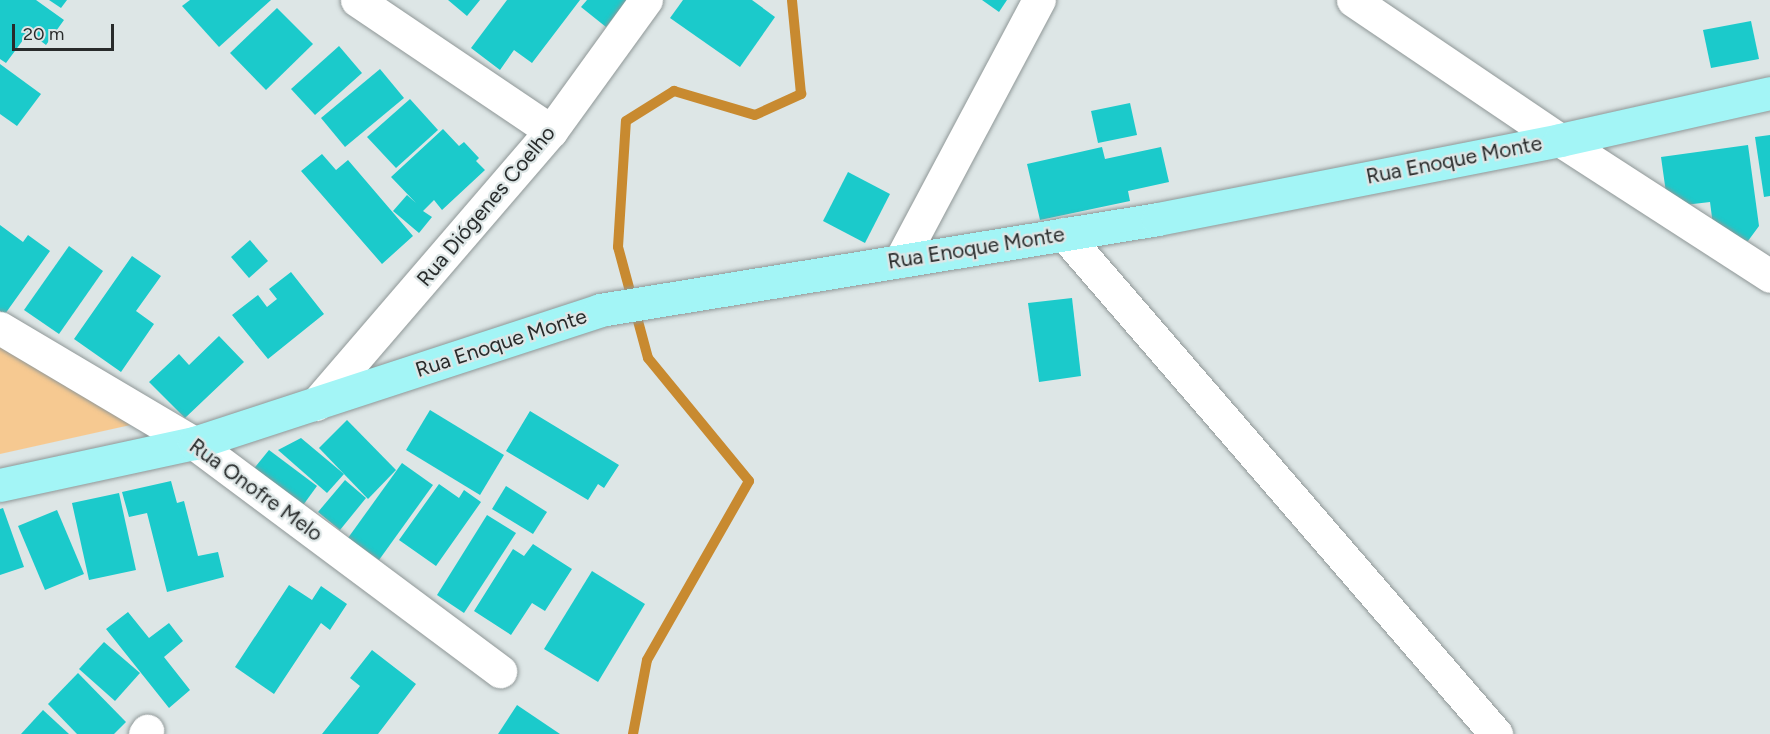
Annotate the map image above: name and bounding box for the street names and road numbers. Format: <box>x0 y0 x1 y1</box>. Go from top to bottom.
street label: Rua Diógenes Coelho <box>412 121 560 291</box>
street label: Rua Enoque Monte <box>1364 131 1544 189</box>
street label: Rua Enoque Monte <box>886 222 1066 274</box>
street label: Rua Enoque Monte <box>412 303 590 383</box>
street label: Rua Onofre Melo <box>184 433 328 547</box>

